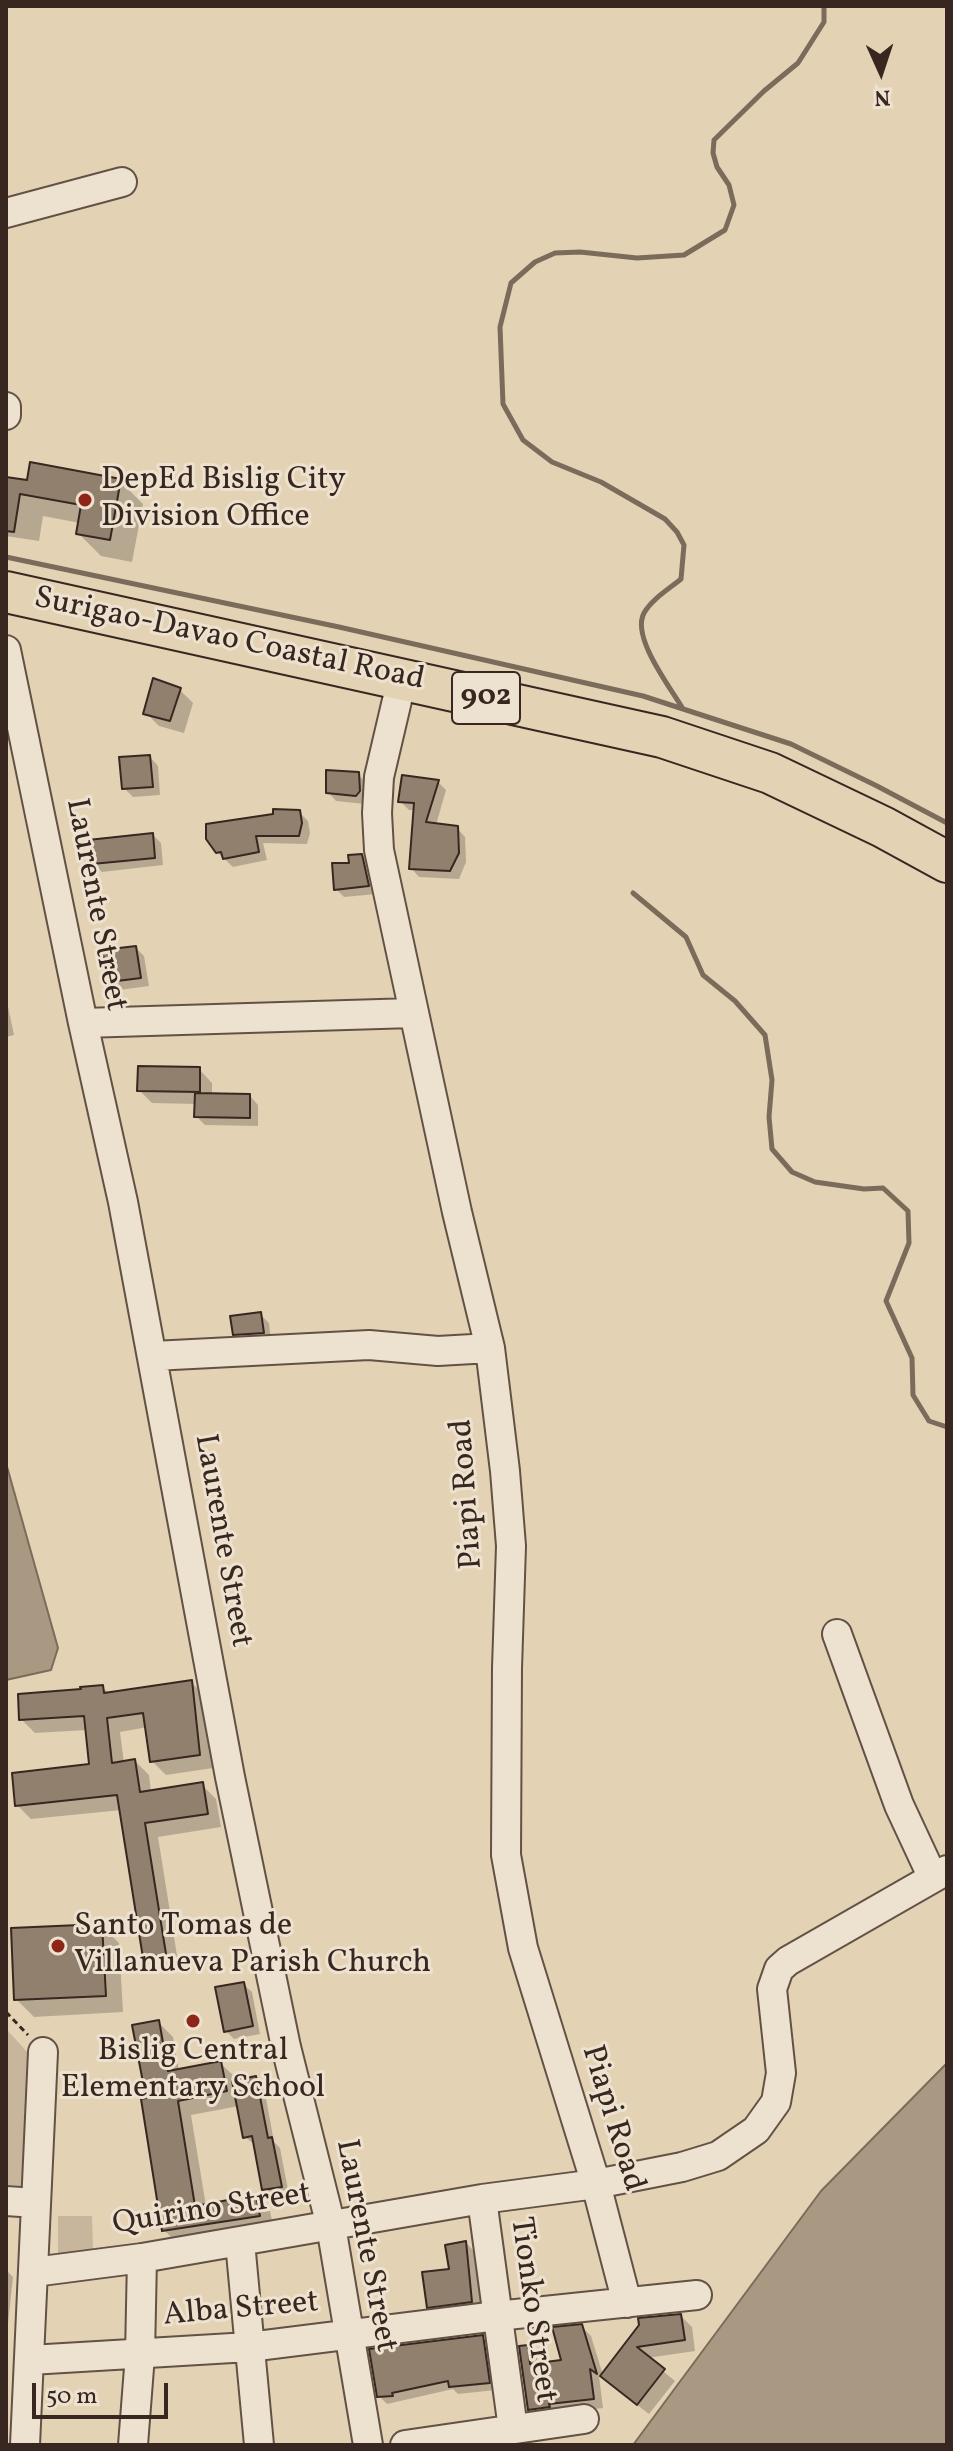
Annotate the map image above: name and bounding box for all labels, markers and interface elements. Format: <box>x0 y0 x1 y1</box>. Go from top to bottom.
north arrow <box>841 32 921 112</box>
text: N <box>873 81 891 112</box>
place label: DepEd Bislig City Division Office <box>101 463 346 538</box>
marker: DepEd Bislig City Division Office <box>76 491 94 509</box>
street label: Surigao-Davao Coastal Road <box>30 581 428 701</box>
road number: 902 <box>452 672 520 724</box>
street label: Laurente Street <box>55 795 133 1015</box>
street label: Piapi Road <box>445 1417 493 1571</box>
street label: Laurente Street <box>183 1431 259 1651</box>
place label: Santo Tomas de Villanueva Parish Church <box>74 1909 431 1984</box>
marker: Santo Tomas de Villanueva Parish Church <box>49 1937 67 1955</box>
marker: Bislig Central Elementary School <box>184 2012 202 2030</box>
place label: Bislig Central Elementary School <box>61 2034 325 2109</box>
street label: Piapi Road <box>571 2041 651 2197</box>
street label: Laurente Street <box>325 2136 403 2356</box>
street label: Quirino Street <box>110 2176 314 2246</box>
street label: Tionko Street <box>499 2215 563 2405</box>
street label: Alba Street <box>162 2285 320 2337</box>
scale bar <box>36 2367 172 2417</box>
text: 50 m <box>46 2380 98 2414</box>

